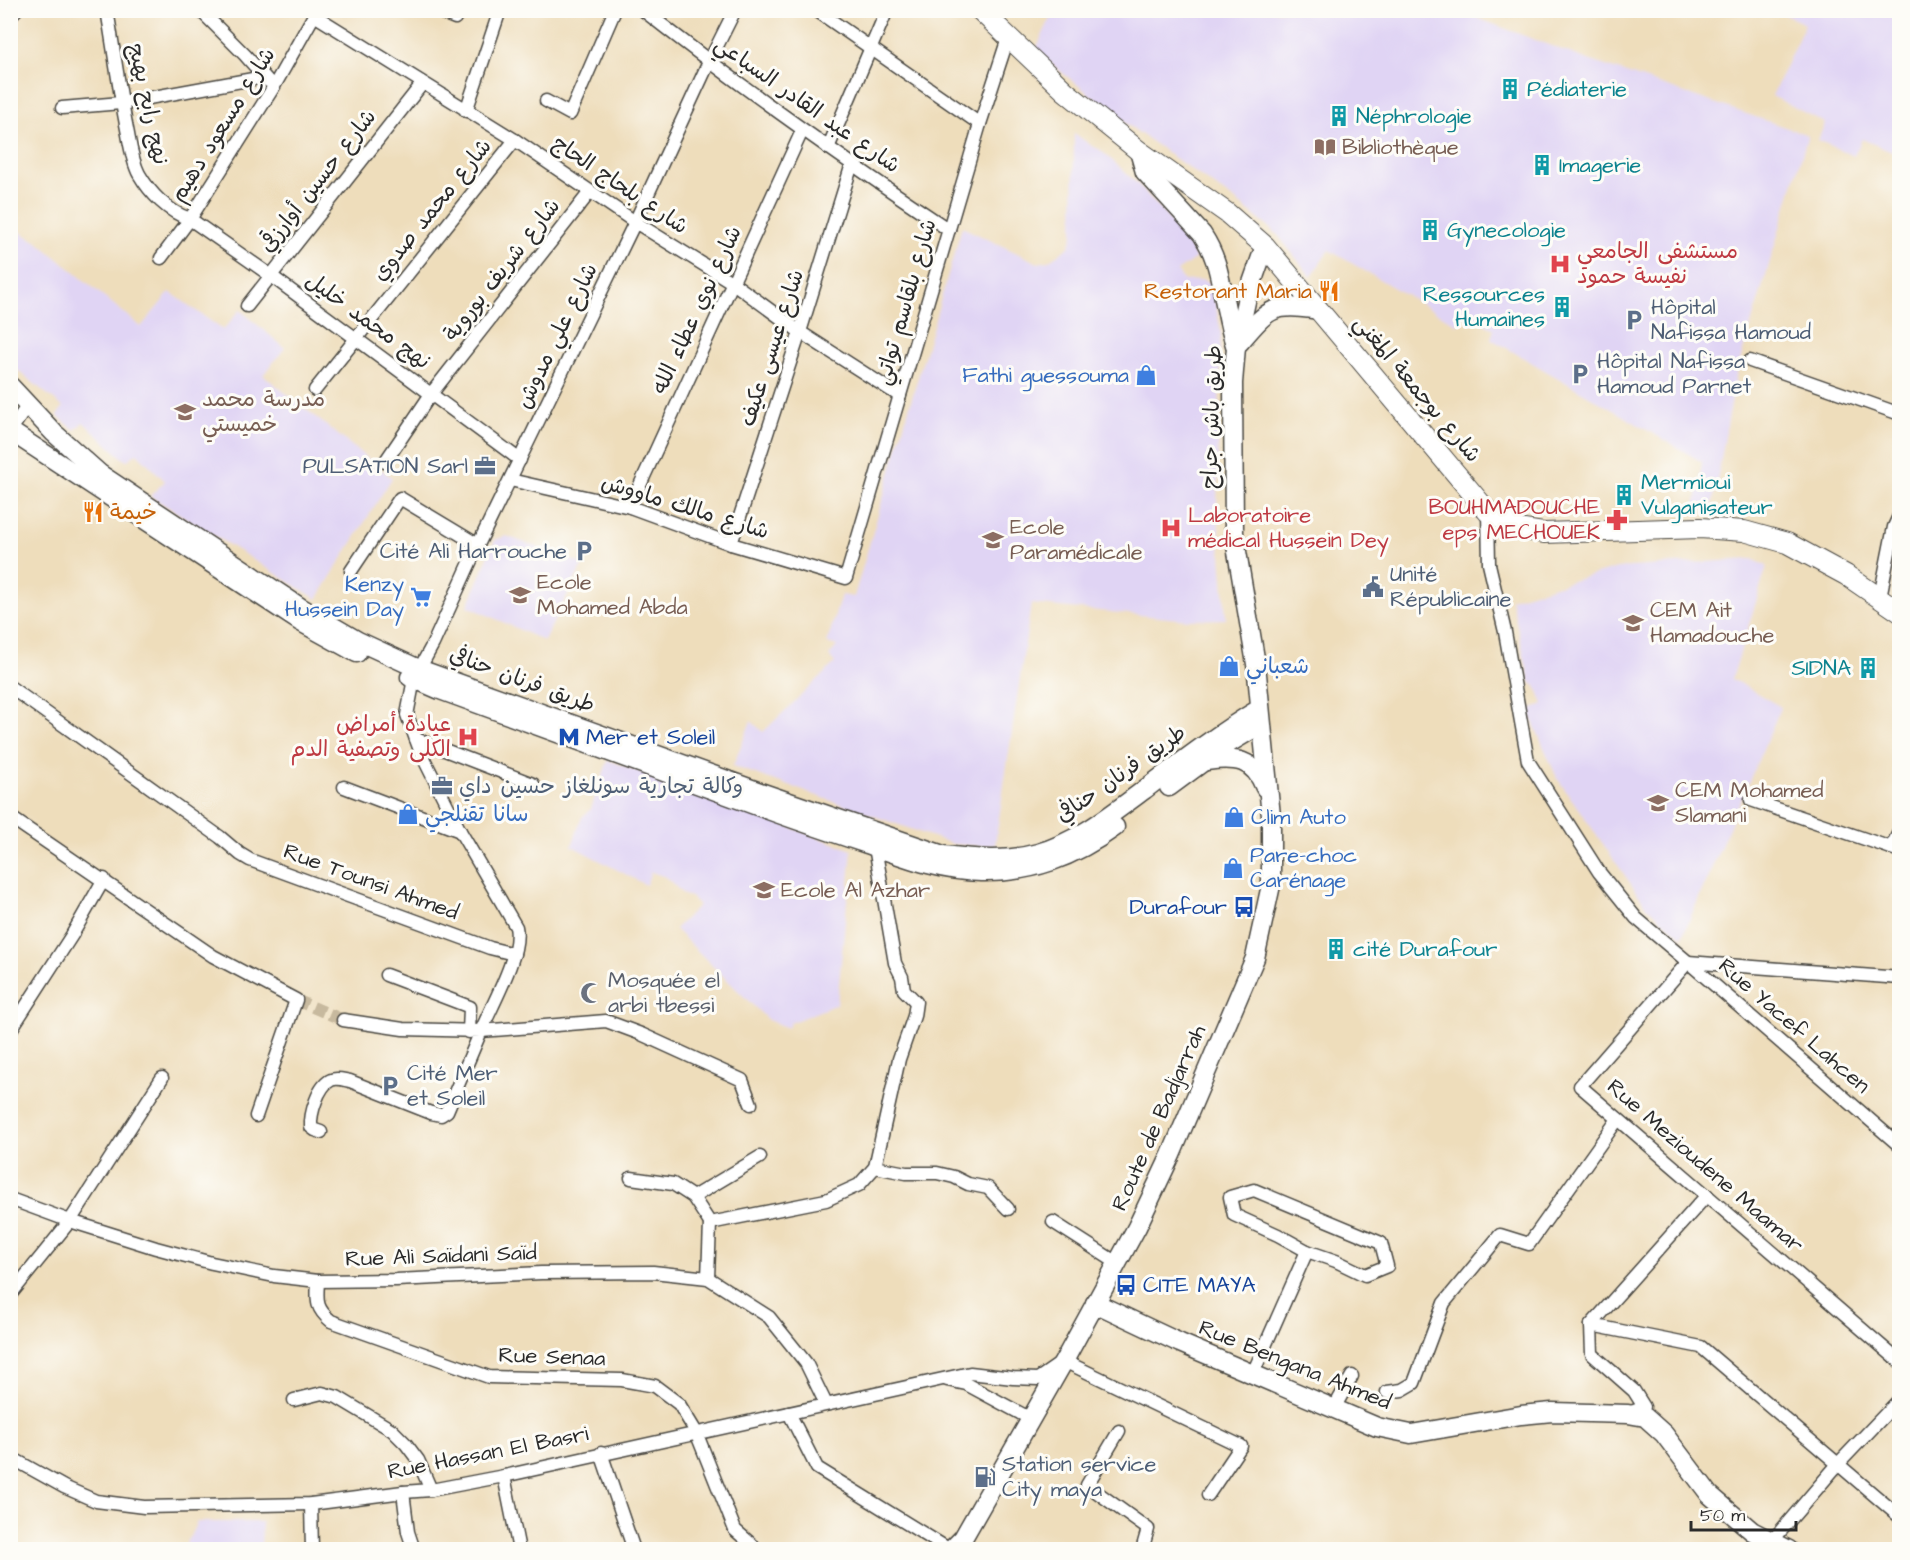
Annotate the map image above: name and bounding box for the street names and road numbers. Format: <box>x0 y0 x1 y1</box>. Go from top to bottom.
street label: شارع عبد القادر السباعي <box>706 29 906 183</box>
street label: نهج رابح بهيج <box>120 40 176 168</box>
street label: شارع مسعود دهيم <box>163 42 283 208</box>
street label: شارع حسين أوارزقي <box>252 103 384 259</box>
street label: شارع بلحاج الحاج <box>546 128 694 242</box>
street label: شارع محمد صدوي <box>365 132 499 288</box>
street label: شارع شريف بوروية <box>436 192 568 348</box>
street label: شارع بلقاسم تواتي <box>867 215 947 390</box>
street label: شارع نوي عطاء الله <box>644 221 750 399</box>
street label: شارع علي مدوش <box>508 258 608 415</box>
street label: نهج محمد خليل <box>299 265 437 377</box>
street label: شارع عيسى عكيف <box>732 265 812 431</box>
street label: شارع بوجمعة المغني <box>1344 309 1488 471</box>
street label: طريق باش جراح <box>1194 344 1230 490</box>
street label: شارع مالك ماووش <box>597 467 773 547</box>
street label: طريق فرنان حنافي <box>445 639 599 721</box>
street label: طريق فرنان حنافي <box>1050 717 1192 831</box>
street label: Rue Tounsi Ahmed <box>279 836 463 928</box>
street label: Rue Yacef Lahcen <box>1711 951 1877 1101</box>
street label: Route de Badjarrah <box>1104 1020 1214 1216</box>
street label: Rue Mezioudene Maamar <box>1600 1072 1810 1260</box>
street label: Rue Ali Saïdani Saïd <box>345 1237 537 1275</box>
street label: Rue Bengana Ahmed <box>1194 1312 1396 1419</box>
street label: Rue Senaa <box>498 1340 606 1374</box>
street label: Rue Hassan El Basri <box>385 1418 591 1488</box>

